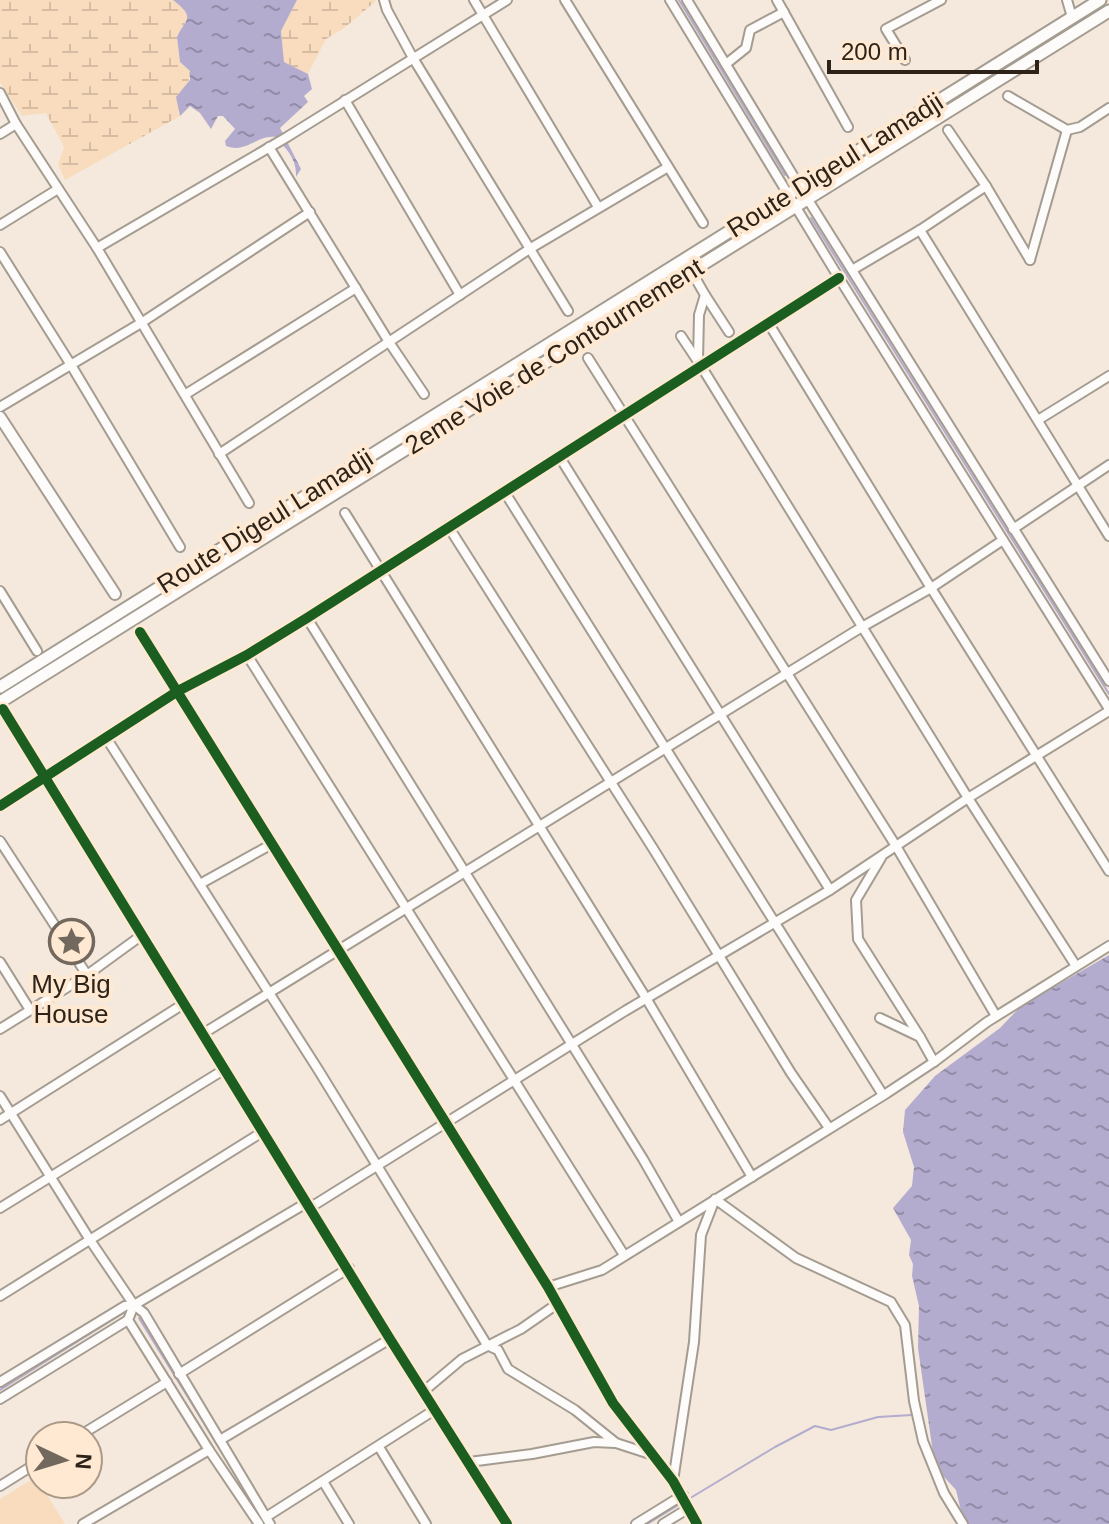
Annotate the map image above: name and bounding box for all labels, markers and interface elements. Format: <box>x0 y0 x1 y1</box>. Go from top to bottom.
scale bar <box>829 24 1037 74</box>
text: 200 m <box>841 38 908 65</box>
street label: Route Digeul Lamadji <box>722 86 948 244</box>
street label: 2eme Voie de Contournement <box>400 251 709 460</box>
street label: Route Digeul Lamadji <box>152 442 378 600</box>
place icon: My Big House <box>47 917 95 965</box>
place label: My Big House <box>31 969 111 1029</box>
north arrow <box>24 1420 104 1500</box>
text: N <box>70 1453 96 1470</box>

